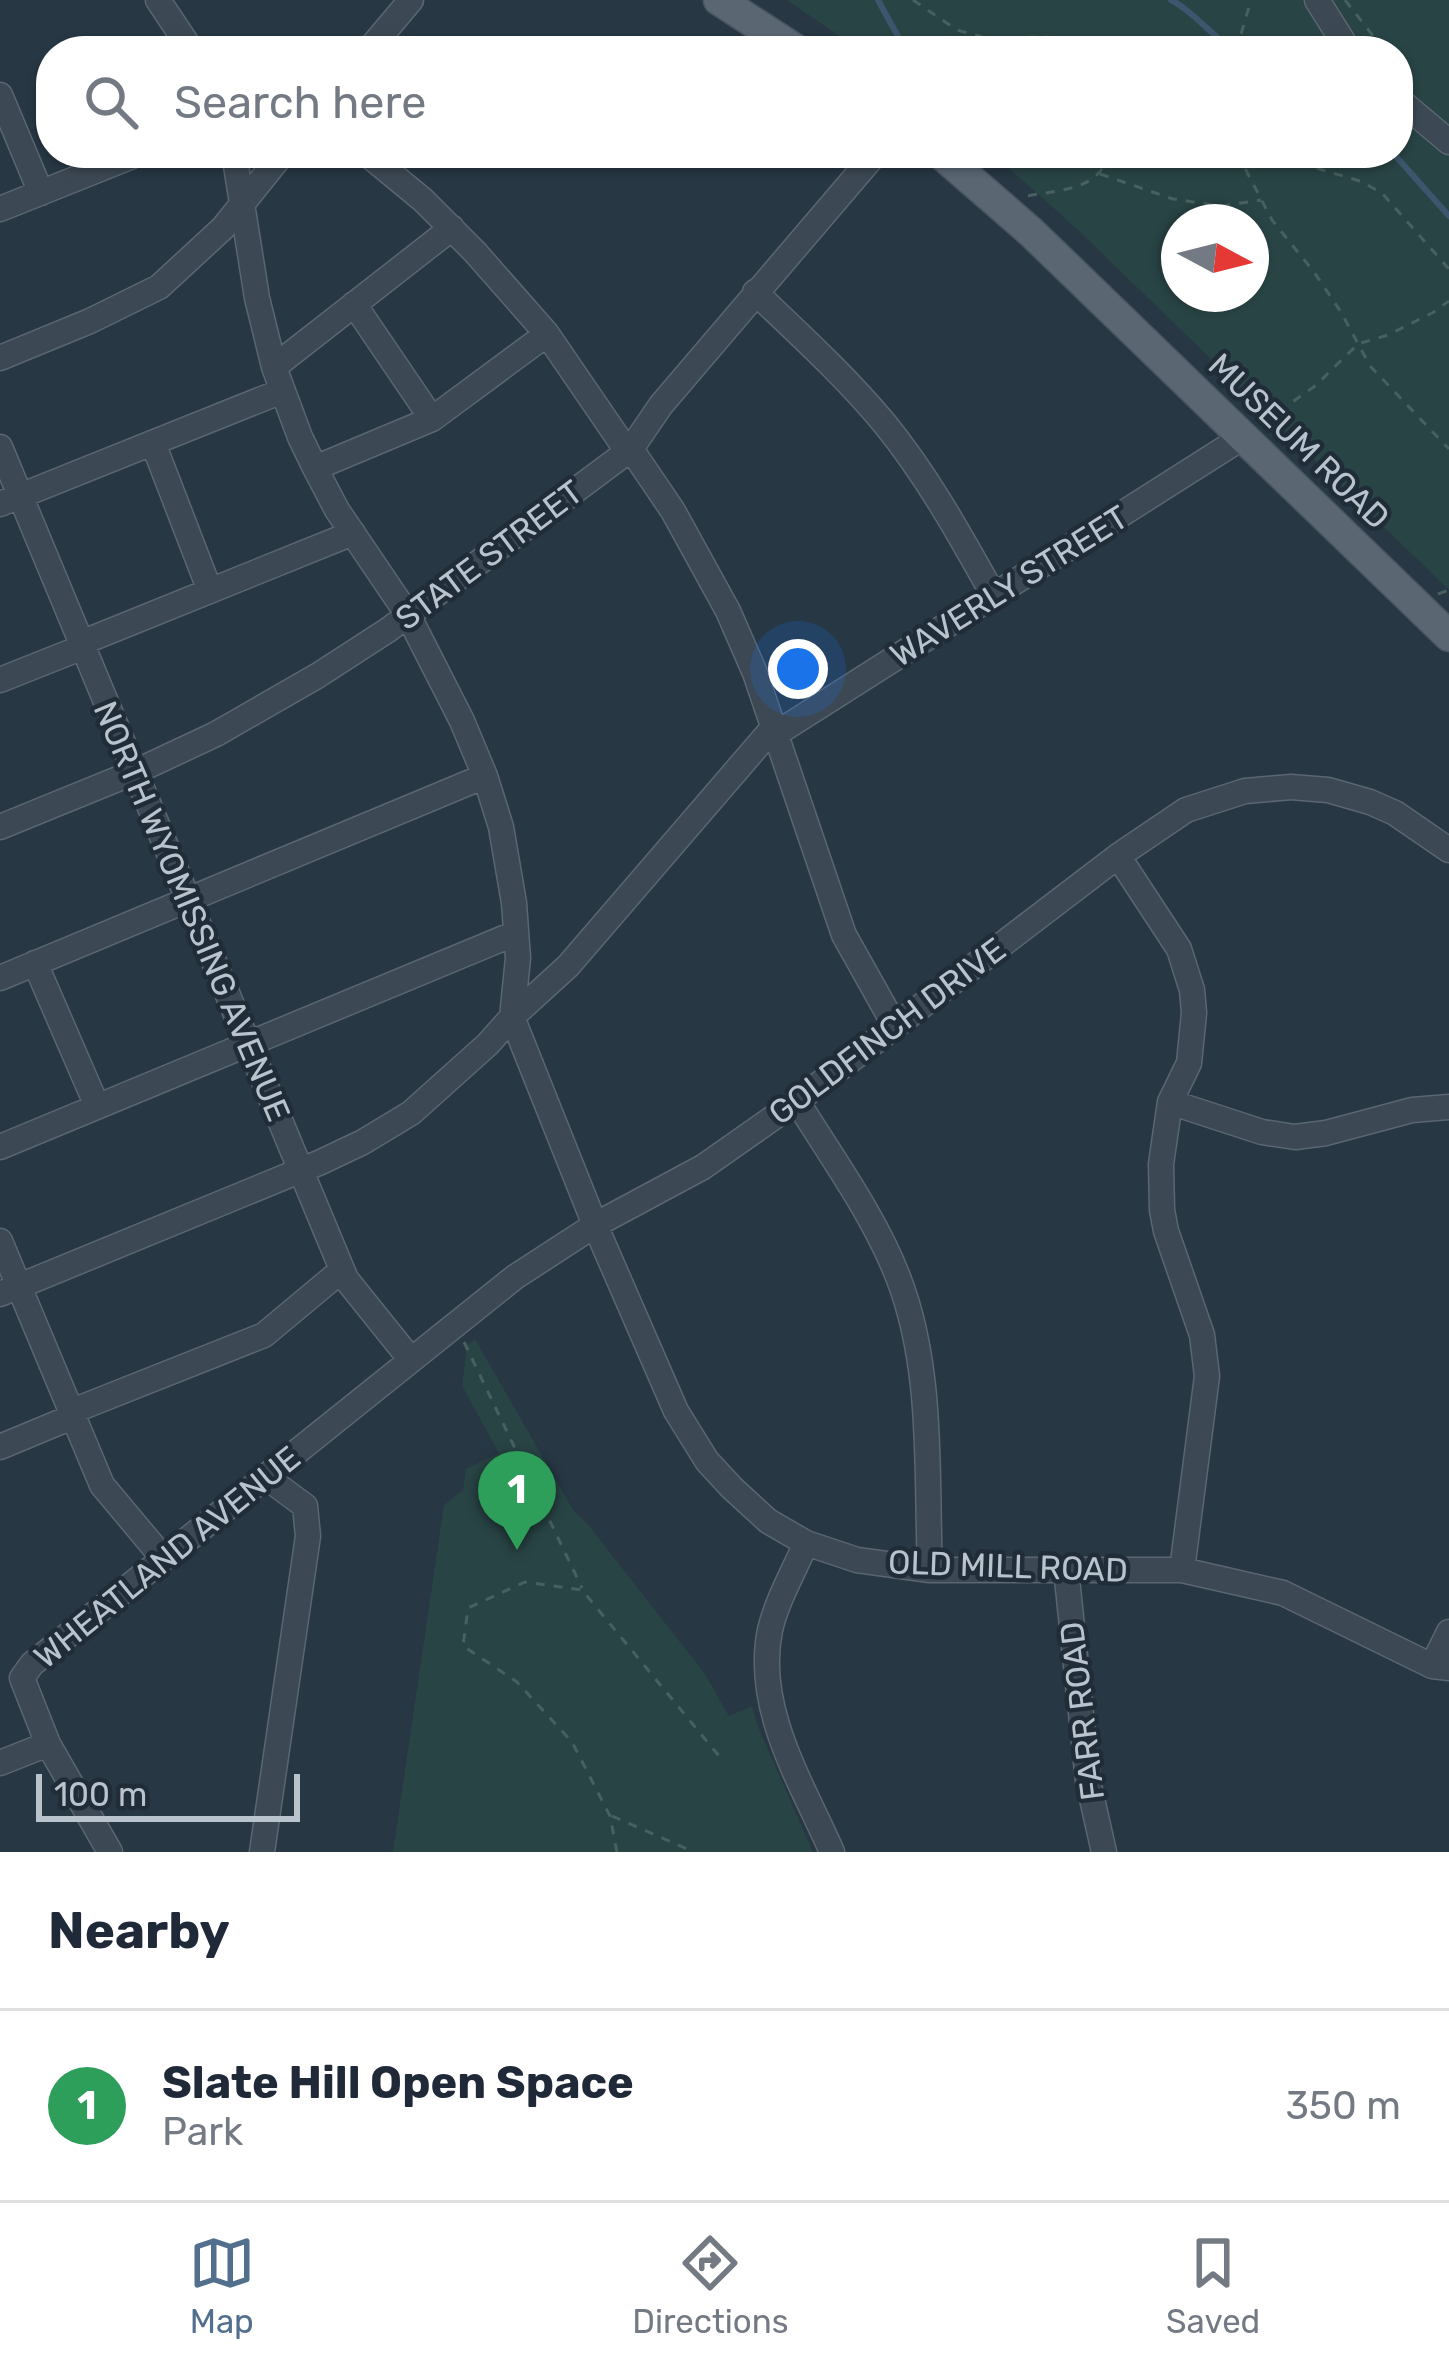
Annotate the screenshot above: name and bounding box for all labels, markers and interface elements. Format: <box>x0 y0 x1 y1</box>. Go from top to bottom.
search box <box>36 36 1413 168</box>
icon: search <box>78 69 144 135</box>
text: Search here <box>174 76 426 129</box>
north arrow <box>1161 204 1269 312</box>
street label: MUSEUM ROAD <box>1201 345 1397 537</box>
street label: STATE STREET <box>388 472 590 638</box>
street label: WAVERLY STREET <box>883 497 1135 675</box>
your location <box>768 639 828 699</box>
street label: NORTH WYOMISSING AVENUE <box>86 695 298 1127</box>
street label: GOLDFINCH DRIVE <box>761 929 1013 1133</box>
street label: WHEATLAND AVENUE <box>26 1438 308 1676</box>
pin: 1 <box>478 1451 556 1550</box>
street label: OLD MILL ROAD <box>888 1542 1128 1590</box>
street label: FARR ROAD <box>1052 1619 1112 1803</box>
scale bar <box>36 1768 300 1821</box>
text: 100 m <box>54 1775 147 1814</box>
text: Nearby <box>48 1900 230 1961</box>
text: Slate Hill Open Space <box>162 2056 634 2109</box>
text: 1 <box>77 2083 97 2129</box>
text: 350 m <box>1285 2083 1401 2129</box>
text: Park <box>162 2109 243 2155</box>
tab: Map <box>189 2230 255 2341</box>
tab: Directions <box>632 2230 789 2341</box>
tab: Saved <box>1166 2230 1260 2341</box>

